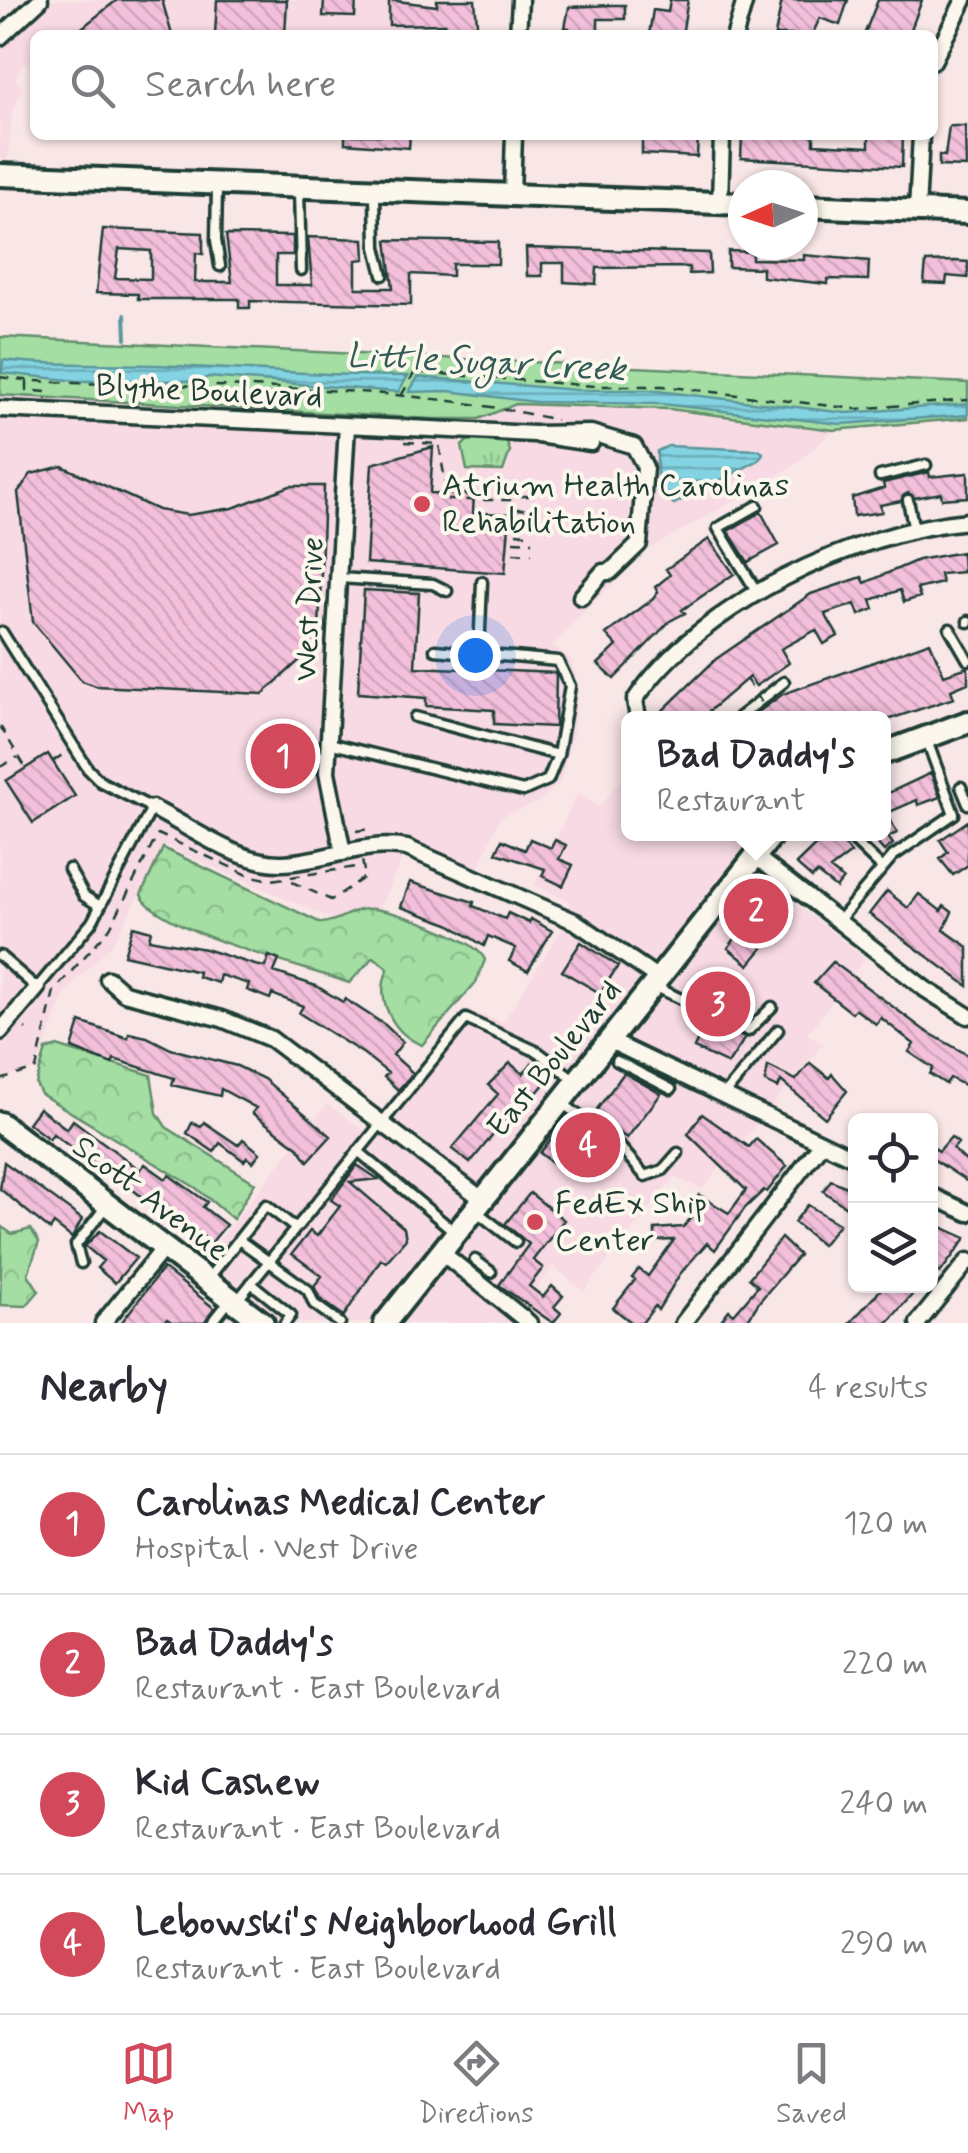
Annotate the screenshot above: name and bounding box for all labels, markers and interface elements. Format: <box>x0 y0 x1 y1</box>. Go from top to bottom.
search box <box>30 30 938 140</box>
icon: search <box>65 58 120 113</box>
text: Search here <box>145 61 336 110</box>
north arrow <box>728 170 818 260</box>
water label: Little Sugar Creek <box>345 333 629 396</box>
street label: Blythe Boulevard <box>95 365 323 419</box>
place label: Atrium Health Carolinas Rehabilitation <box>442 465 789 544</box>
marker: Atrium Health Carolinas Rehabilitation <box>411 493 433 515</box>
street label: West Drive <box>285 536 335 682</box>
your location <box>450 630 501 681</box>
popup <box>621 711 891 841</box>
pin: 1 <box>250 718 316 794</box>
text: Bad Daddy's <box>657 731 855 780</box>
text: Restaurant <box>657 780 806 822</box>
pin: 2 <box>724 874 788 948</box>
pin: 3 <box>686 966 750 1042</box>
street label: East Boulevard <box>478 971 632 1147</box>
pin: 4 <box>556 1108 620 1182</box>
map controls <box>848 1113 938 1293</box>
button: locate <box>848 1113 938 1203</box>
street label: Scott Avenue <box>63 1126 237 1272</box>
place label: FedEx Ship Center <box>555 1183 707 1262</box>
button: layers <box>848 1203 938 1293</box>
marker: FedEx Ship Center <box>524 1211 546 1233</box>
text: Nearby <box>40 1361 168 1416</box>
text: 4 results <box>808 1367 928 1409</box>
text: Carolinas Medical Center <box>135 1479 545 1528</box>
text: 1 <box>65 1503 80 1545</box>
text: 120 m <box>843 1503 928 1545</box>
text: Hospital · West Drive <box>135 1528 418 1570</box>
text: Bad Daddy's <box>135 1619 333 1668</box>
text: 2 <box>65 1643 80 1685</box>
text: 220 m <box>842 1643 928 1685</box>
text: Restaurant · East Boulevard <box>135 1668 501 1710</box>
text: Kid Cashew <box>135 1759 320 1808</box>
text: 3 <box>65 1783 80 1825</box>
text: 240 m <box>840 1783 928 1825</box>
text: Restaurant · East Boulevard <box>135 1808 501 1850</box>
text: Lebowski's Neighborhood Grill <box>135 1899 617 1948</box>
text: 4 <box>63 1923 82 1965</box>
text: 290 m <box>840 1923 928 1965</box>
text: Restaurant · East Boulevard <box>135 1948 501 1990</box>
tab: Map <box>121 2036 176 2133</box>
tab: Directions <box>419 2036 534 2133</box>
tab: Saved <box>776 2036 847 2133</box>

